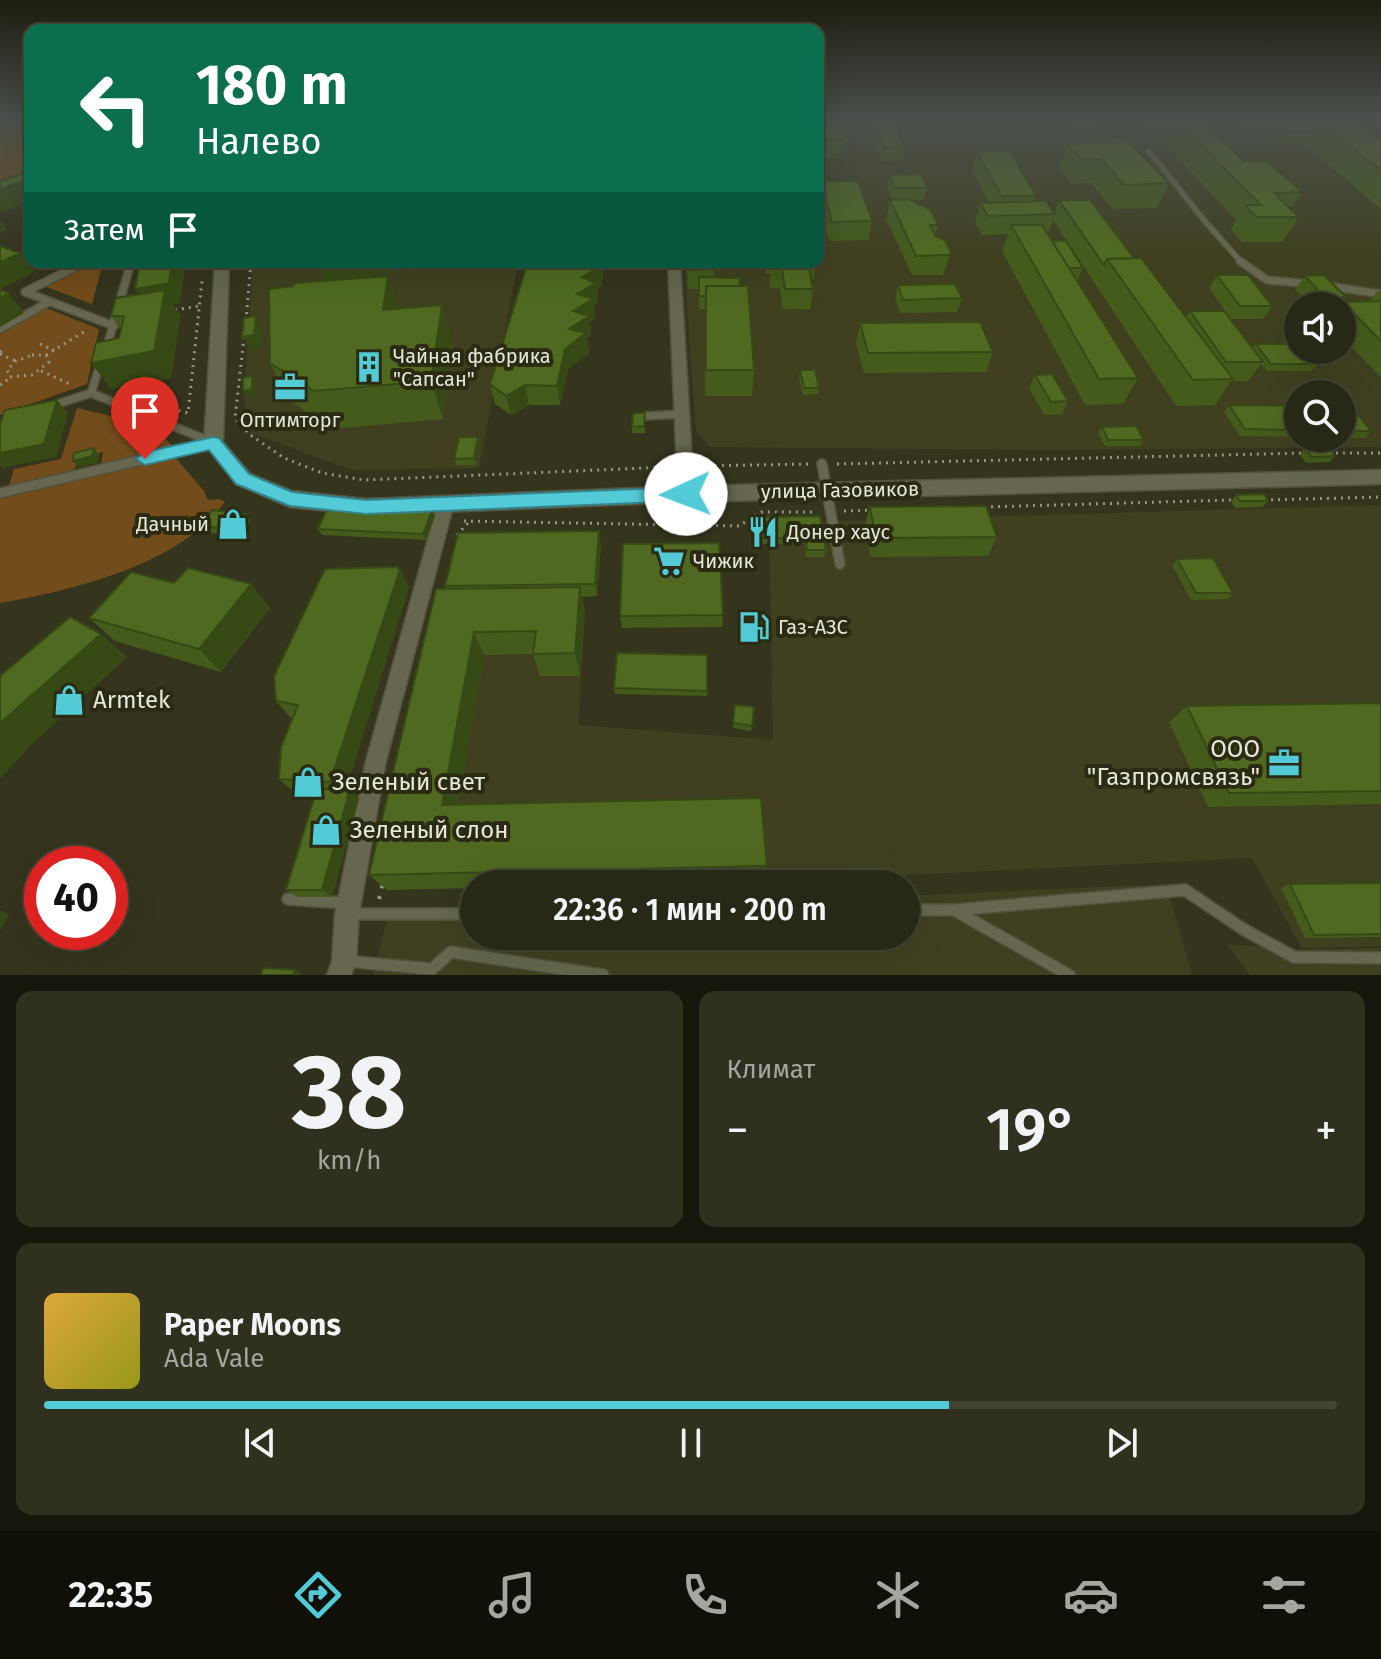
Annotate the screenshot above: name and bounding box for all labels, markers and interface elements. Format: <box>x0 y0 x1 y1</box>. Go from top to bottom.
text: 180 m <box>196 52 348 119</box>
icon: left <box>64 56 168 160</box>
text: Налево <box>196 120 322 164</box>
icon: arrive <box>161 208 205 252</box>
text: Затем <box>64 212 145 248</box>
map controls <box>1284 292 1356 452</box>
button: sound <box>1284 292 1356 364</box>
place label: Чайная фабрика "Сапсан" <box>393 344 551 391</box>
building icon: Чайная фабрика "Сапсан" <box>352 350 386 384</box>
office icon: Оптимторг <box>273 370 307 404</box>
pin <box>111 377 179 459</box>
button: search <box>1284 380 1356 452</box>
icon: arrive <box>123 389 167 433</box>
place label: Оптимторг <box>240 408 341 432</box>
position arrow <box>644 452 728 536</box>
street label: улица Газовиков <box>761 477 919 503</box>
shop icon: Дачный <box>216 507 250 541</box>
place label: Дачный <box>135 512 209 536</box>
restaurant icon: Донер хаус <box>746 515 780 549</box>
place label: Донер хаус <box>786 520 890 544</box>
supermarket icon: Чижик <box>652 544 686 578</box>
place label: Чижик <box>693 549 755 573</box>
fuel station icon: Газ-АЗС <box>737 610 771 644</box>
place label: Газ-АЗС <box>778 615 848 639</box>
shop icon: Armtek <box>52 683 86 717</box>
place label: Armtek <box>93 686 171 714</box>
place label: ООО "Газпромсвязь" <box>1087 735 1260 791</box>
office icon: ООО "Газпромсвязь" <box>1267 746 1301 780</box>
shop icon: Зеленый свет <box>291 765 325 799</box>
place label: Зеленый свет <box>332 768 485 796</box>
shop icon: Зеленый слон <box>309 813 343 847</box>
place label: Зеленый слон <box>350 816 508 844</box>
speed limit sign: 40 <box>24 846 128 950</box>
text: 22:36 · 1 мин · 200 m <box>553 892 827 928</box>
text: 38 <box>292 1030 407 1155</box>
text: Климат <box>727 1054 815 1085</box>
text: 19° <box>986 1094 1078 1166</box>
text: − <box>727 1104 749 1157</box>
text: + <box>1315 1104 1337 1157</box>
text: km/h <box>317 1145 381 1176</box>
text: Paper Moons <box>164 1307 341 1343</box>
text: Ada Vale <box>164 1343 264 1374</box>
icon: previous <box>238 1421 282 1465</box>
icon: pause <box>669 1421 713 1465</box>
icon: next <box>1100 1421 1144 1465</box>
icon: directions <box>290 1567 346 1623</box>
icon: music <box>484 1567 540 1623</box>
icon: phone <box>677 1567 733 1623</box>
icon: climate <box>870 1567 926 1623</box>
icon: car <box>1063 1567 1119 1623</box>
icon: filters <box>1256 1567 1312 1623</box>
text: 22:35 <box>69 1573 153 1617</box>

